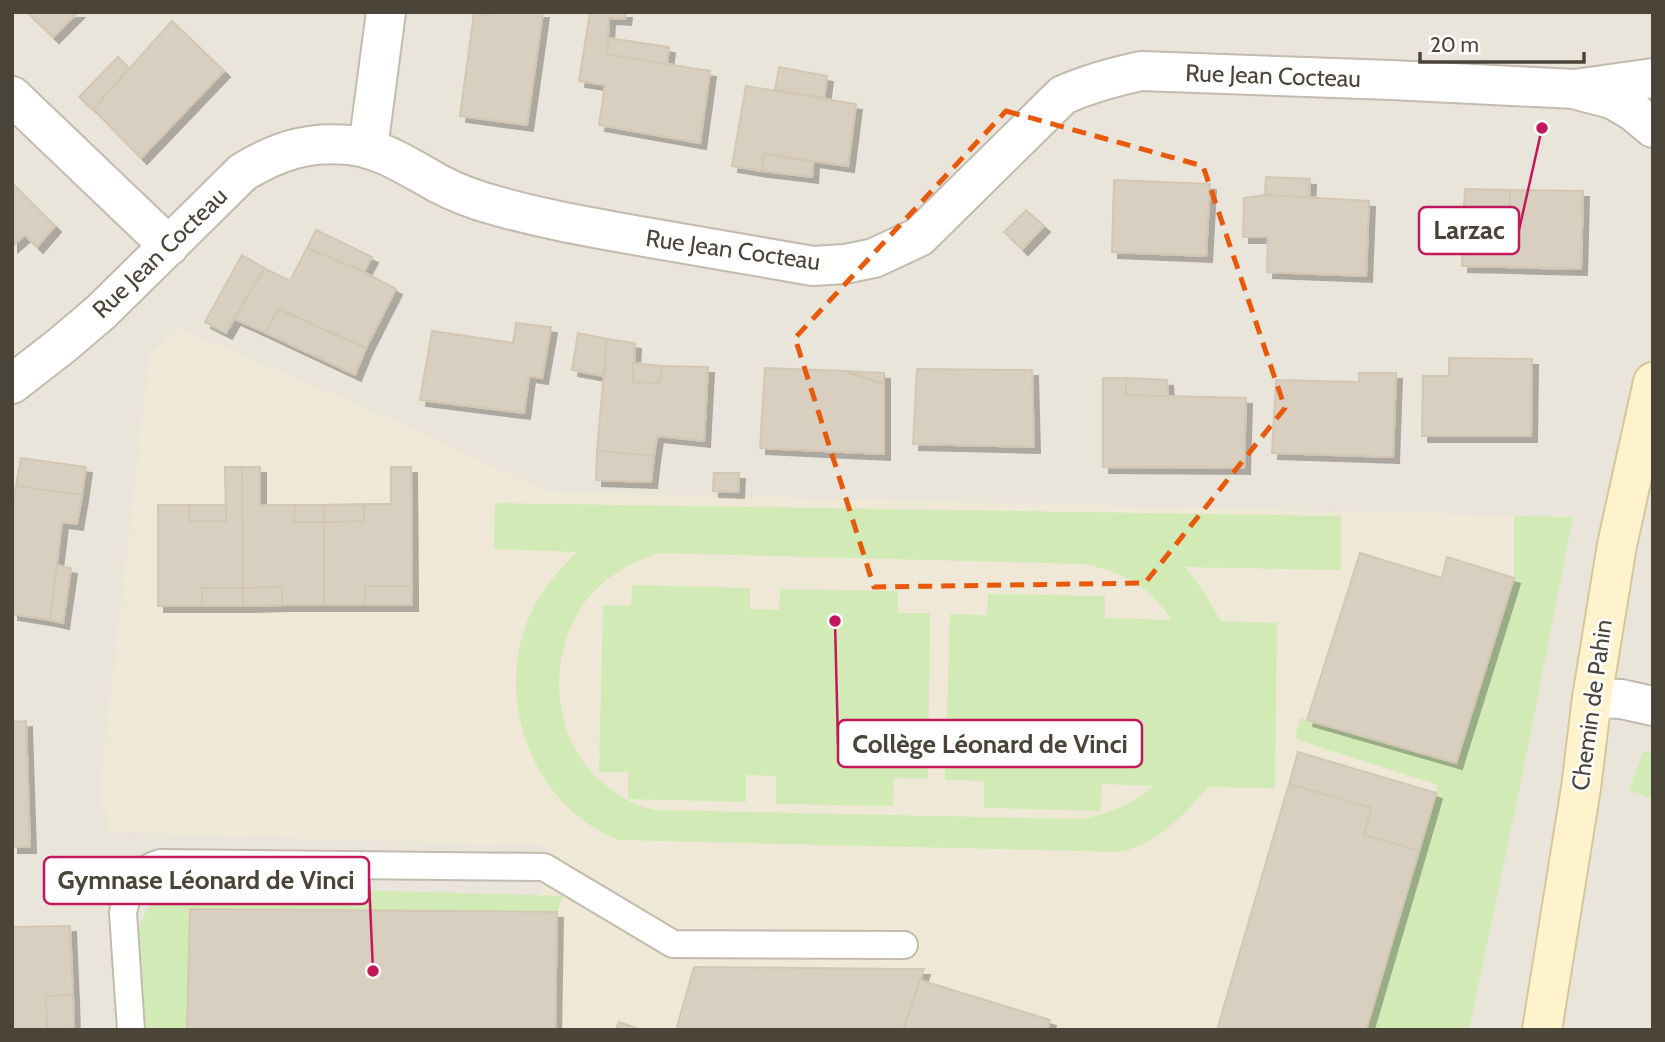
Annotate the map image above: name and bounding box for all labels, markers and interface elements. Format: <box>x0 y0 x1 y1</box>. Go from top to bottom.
scale bar <box>1420 21 1584 65</box>
text: 20 m <box>1430 32 1479 57</box>
street label: Rue Jean Cocteau <box>1185 58 1361 93</box>
street label: Rue Jean Cocteau <box>86 181 233 324</box>
callout: Larzac <box>1419 207 1519 254</box>
text: Larzac <box>1433 214 1505 246</box>
street label: Rue Jean Cocteau <box>644 223 822 276</box>
street label: Chemin de Pahin <box>1565 618 1618 792</box>
callout: Collège Léonard de Vinci <box>838 720 1142 767</box>
text: Collège Léonard de Vinci <box>852 728 1128 760</box>
callout: Gymnase Léonard de Vinci <box>44 857 369 904</box>
text: Gymnase Léonard de Vinci <box>57 864 355 896</box>

